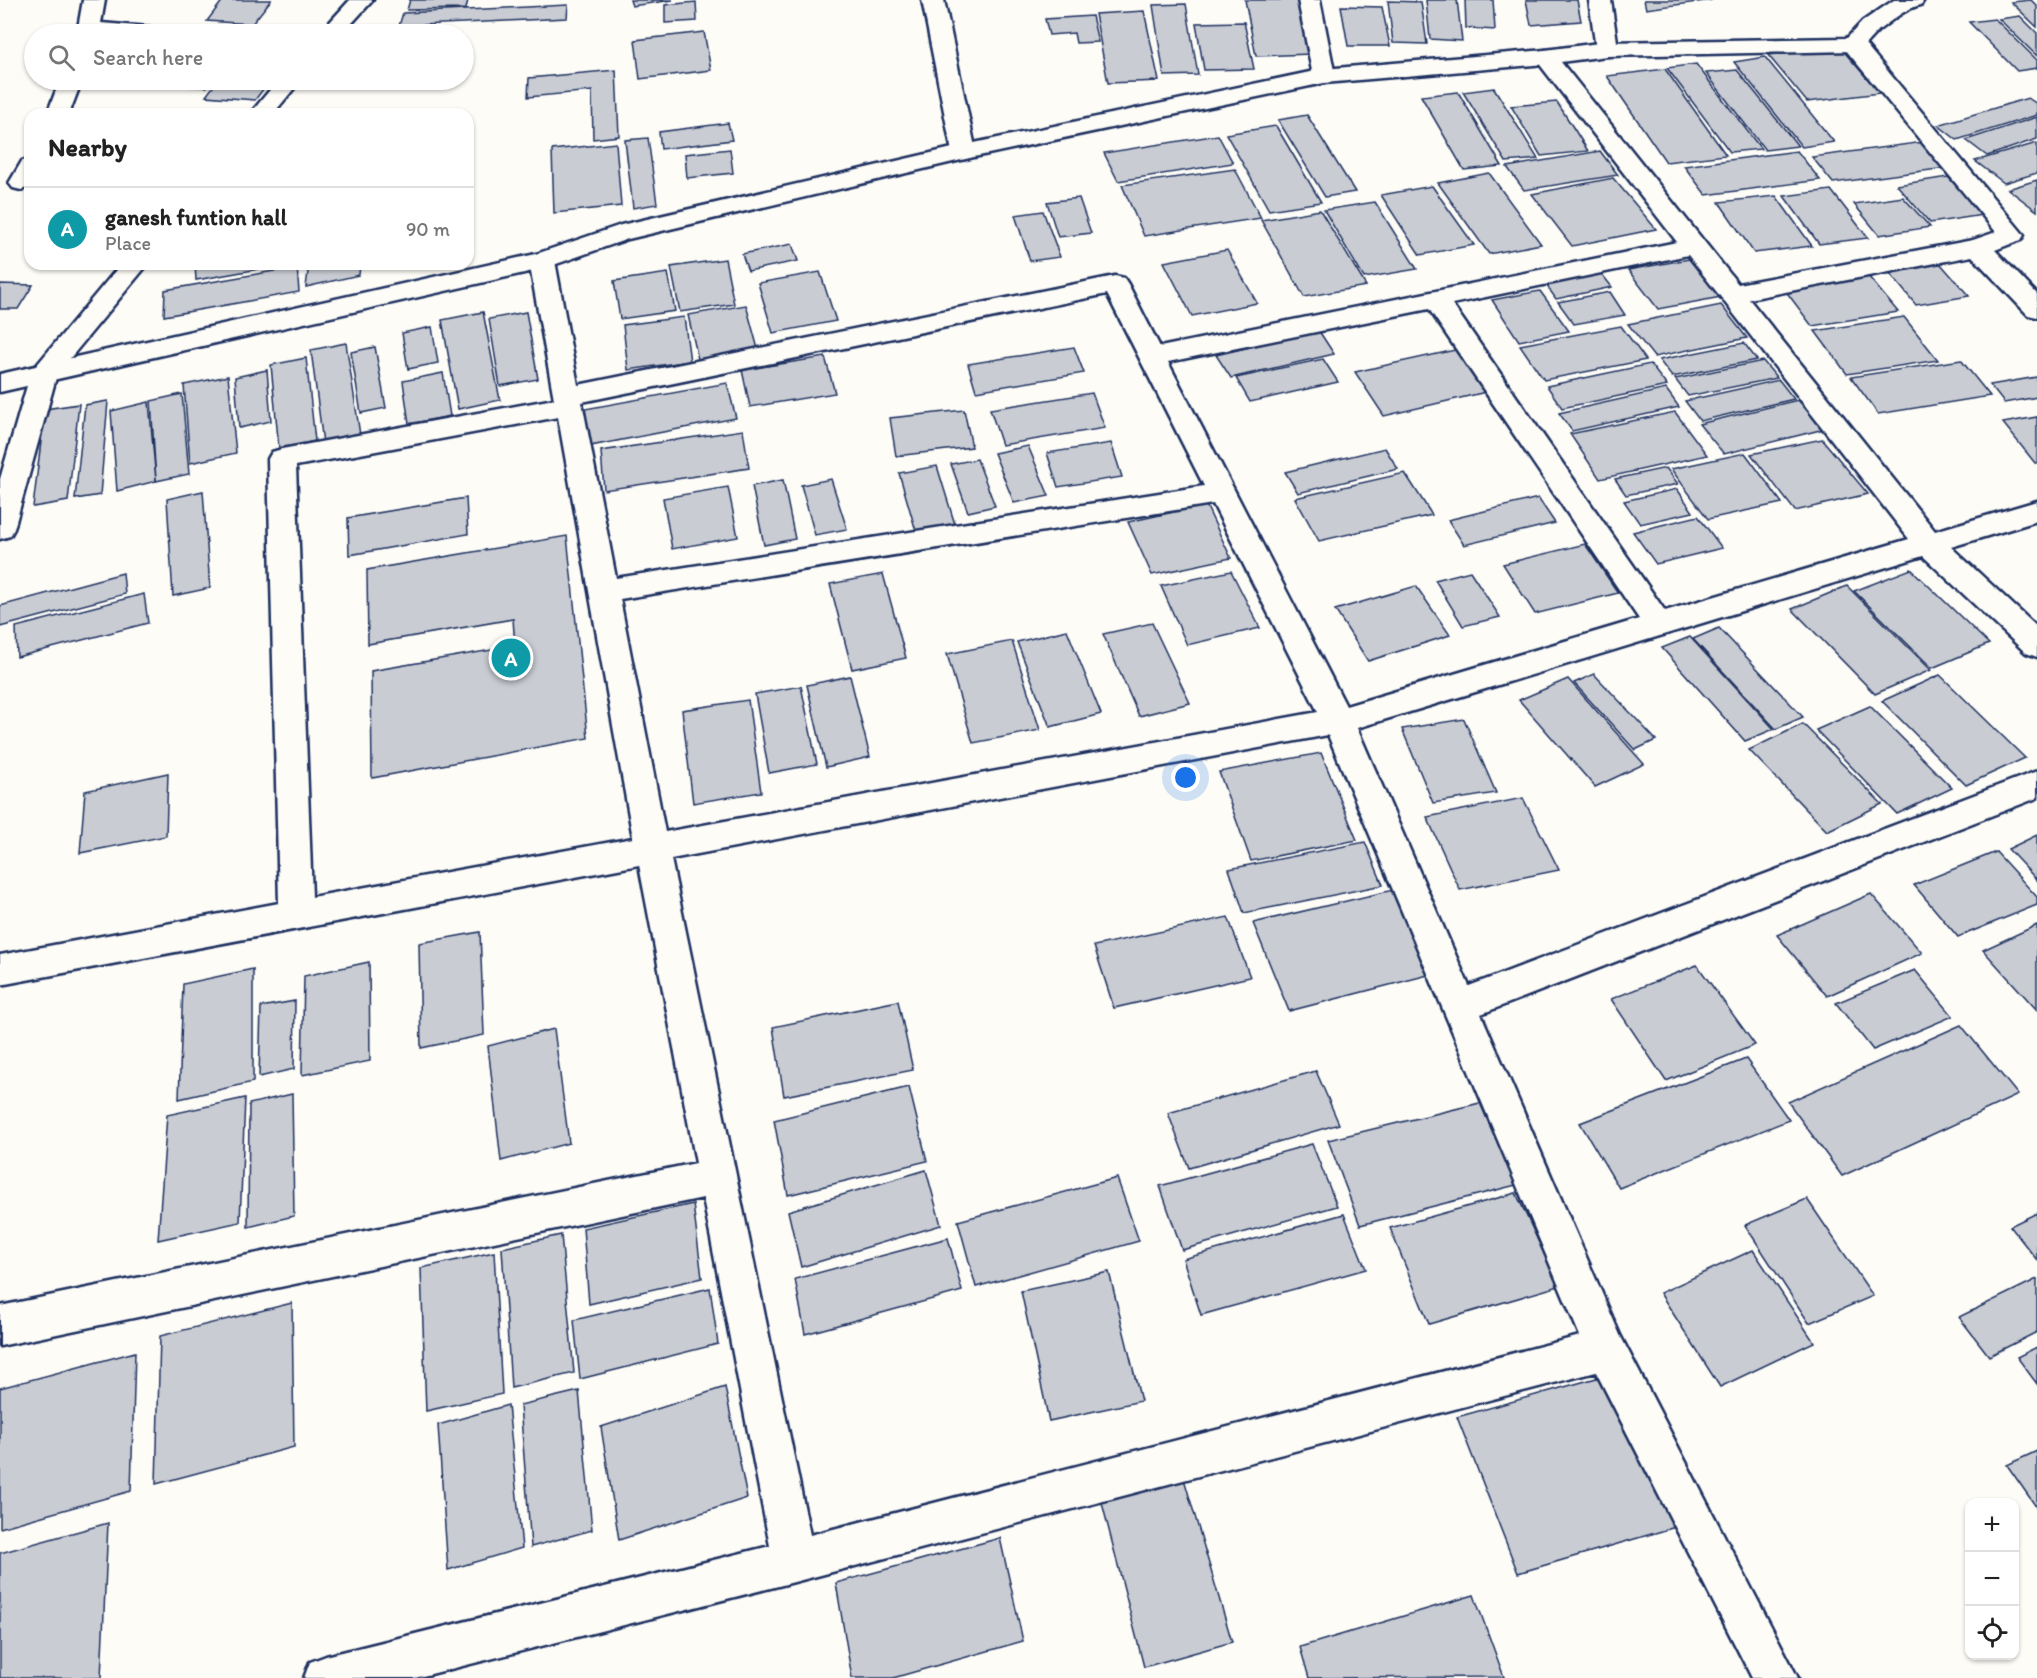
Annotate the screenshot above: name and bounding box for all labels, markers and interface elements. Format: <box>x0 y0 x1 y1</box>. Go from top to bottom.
search box <box>24 24 474 90</box>
icon: search <box>45 41 78 74</box>
text: Search here <box>93 44 203 71</box>
text: Nearby <box>48 131 127 163</box>
text: ganesh funtion hall <box>105 204 287 231</box>
text: A <box>61 217 74 241</box>
text: 90 m <box>406 217 450 241</box>
text: Place <box>105 231 151 255</box>
pin: A <box>492 636 530 680</box>
your location <box>1171 763 1200 792</box>
map controls <box>1965 1498 2019 1660</box>
button: + <box>1965 1498 2019 1552</box>
button: − <box>1965 1552 2019 1606</box>
button: locate <box>1965 1606 2019 1660</box>

